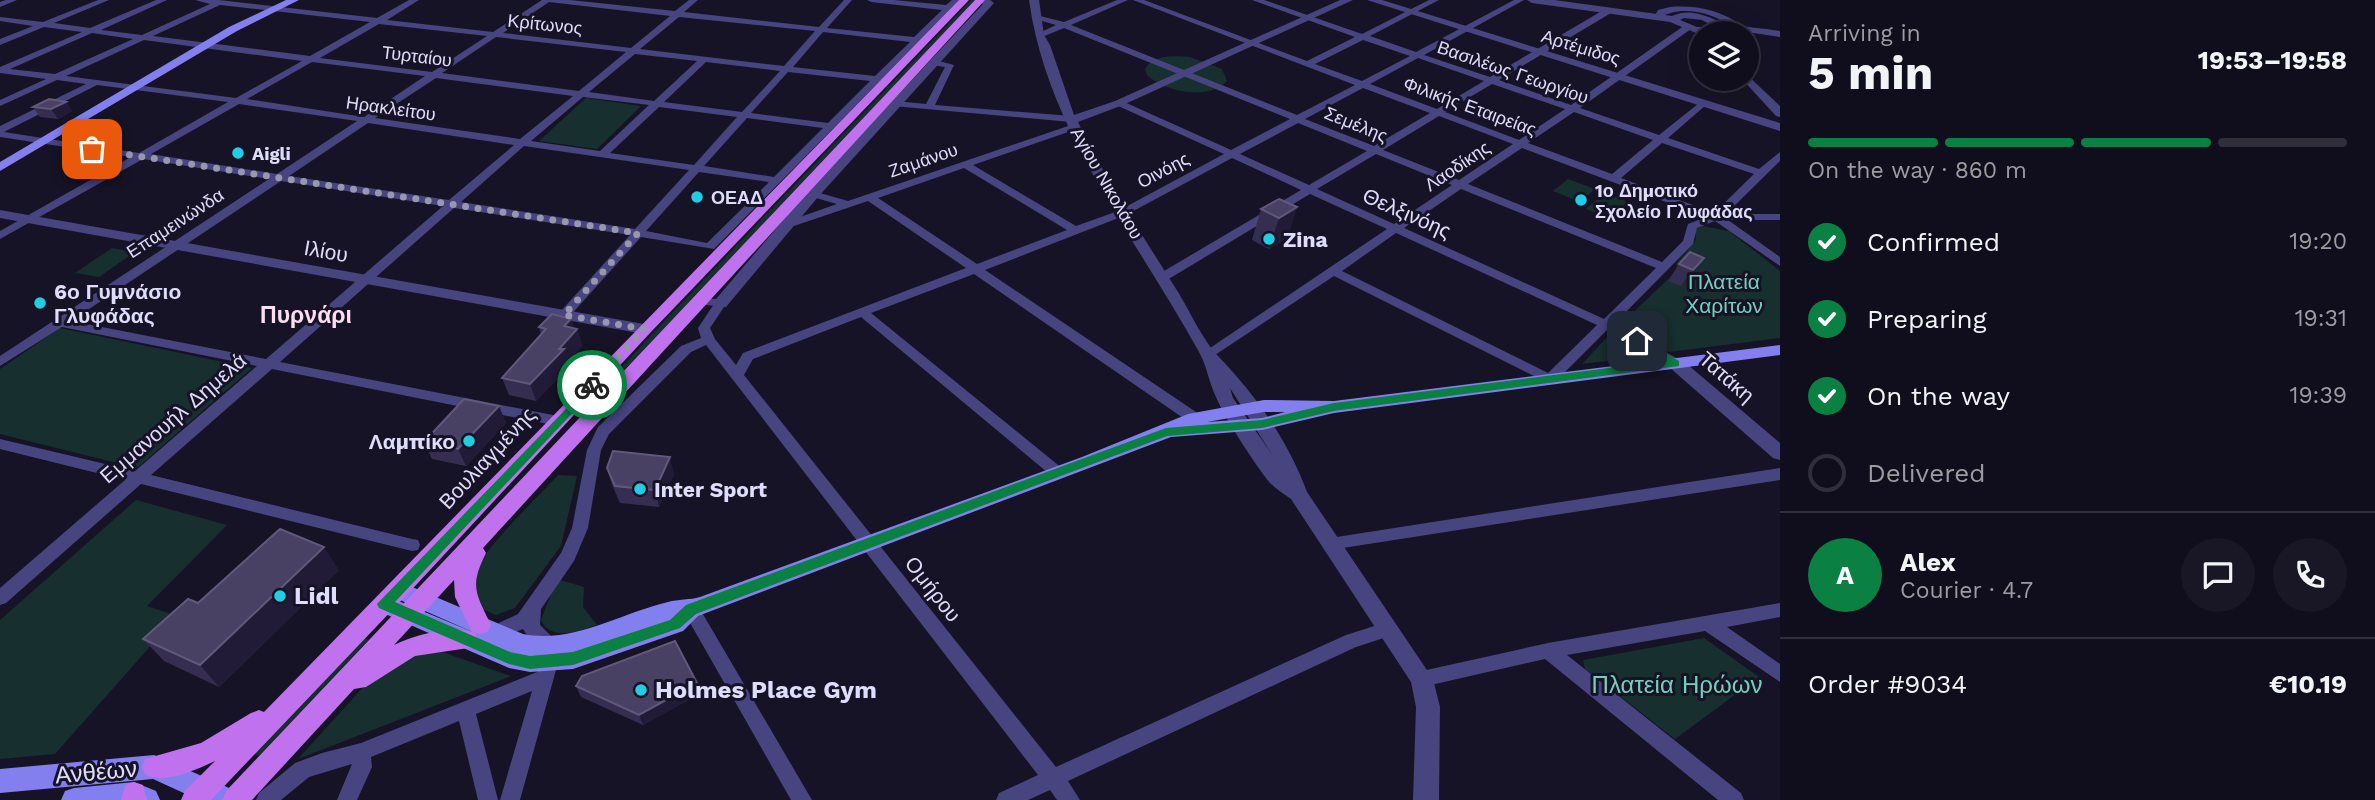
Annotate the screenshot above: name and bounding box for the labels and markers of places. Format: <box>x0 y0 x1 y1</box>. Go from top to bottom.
pin <box>62 119 122 179</box>
place label: Aigli <box>252 143 291 164</box>
marker: Aigli <box>230 145 246 161</box>
place label: 1ο Δημοτικό Σχολείο Γλυφάδας <box>1595 180 1753 222</box>
place label: ΟΕΑΔ <box>711 187 763 208</box>
marker: ΟΕΑΔ <box>689 189 705 205</box>
marker: 1ο Δημοτικό Σχολείο Γλυφάδας <box>1573 192 1589 208</box>
place label: Zina <box>1283 227 1328 252</box>
marker: Zina <box>1261 231 1277 247</box>
place label: 6ο Γυμνάσιο Γλυφάδας <box>54 279 181 328</box>
marker: 6ο Γυμνάσιο Γλυφάδας <box>32 295 48 311</box>
pin <box>1607 311 1667 371</box>
place label: Λαμπίκο <box>369 429 455 454</box>
marker: Λαμπίκο <box>461 433 477 449</box>
place label: Inter Sport <box>654 477 767 502</box>
marker: Inter Sport <box>632 481 648 497</box>
place label: Lidl <box>294 582 338 610</box>
marker: Lidl <box>272 588 288 604</box>
place label: Holmes Place Gym <box>655 676 877 704</box>
marker: Holmes Place Gym <box>633 682 649 698</box>

